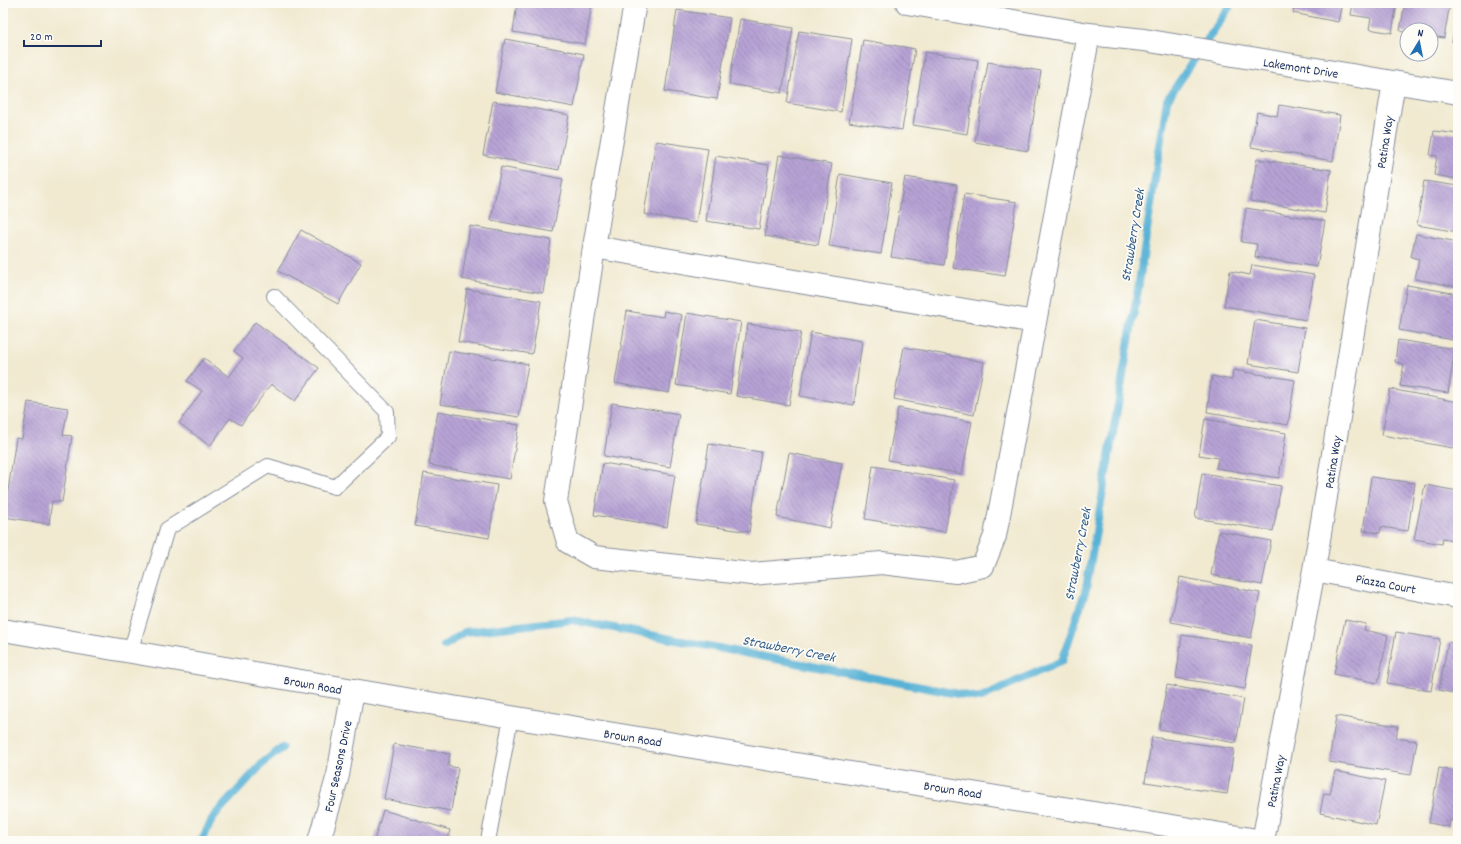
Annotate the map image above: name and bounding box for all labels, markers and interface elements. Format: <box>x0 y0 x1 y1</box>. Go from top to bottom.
scale bar <box>24 22 101 48</box>
north arrow <box>1399 22 1439 62</box>
text: N <box>1416 26 1425 43</box>
text: 20 m <box>30 29 53 46</box>
street label: Lakemont Drive <box>1262 54 1340 85</box>
street label: Patina Way <box>1373 114 1400 170</box>
water label: Strawberry Creek <box>1117 186 1151 283</box>
street label: Patina Way <box>1321 434 1348 490</box>
water label: Strawberry Creek <box>1060 505 1098 602</box>
street label: Piazza Court <box>1354 570 1417 601</box>
water label: Strawberry Creek <box>741 631 838 669</box>
street label: Brown Road <box>282 672 343 701</box>
street label: Four Seasons Drive <box>320 719 358 814</box>
street label: Brown Road <box>602 726 663 753</box>
street label: Patina Way <box>1263 753 1292 809</box>
street label: Brown Road <box>922 778 983 805</box>

